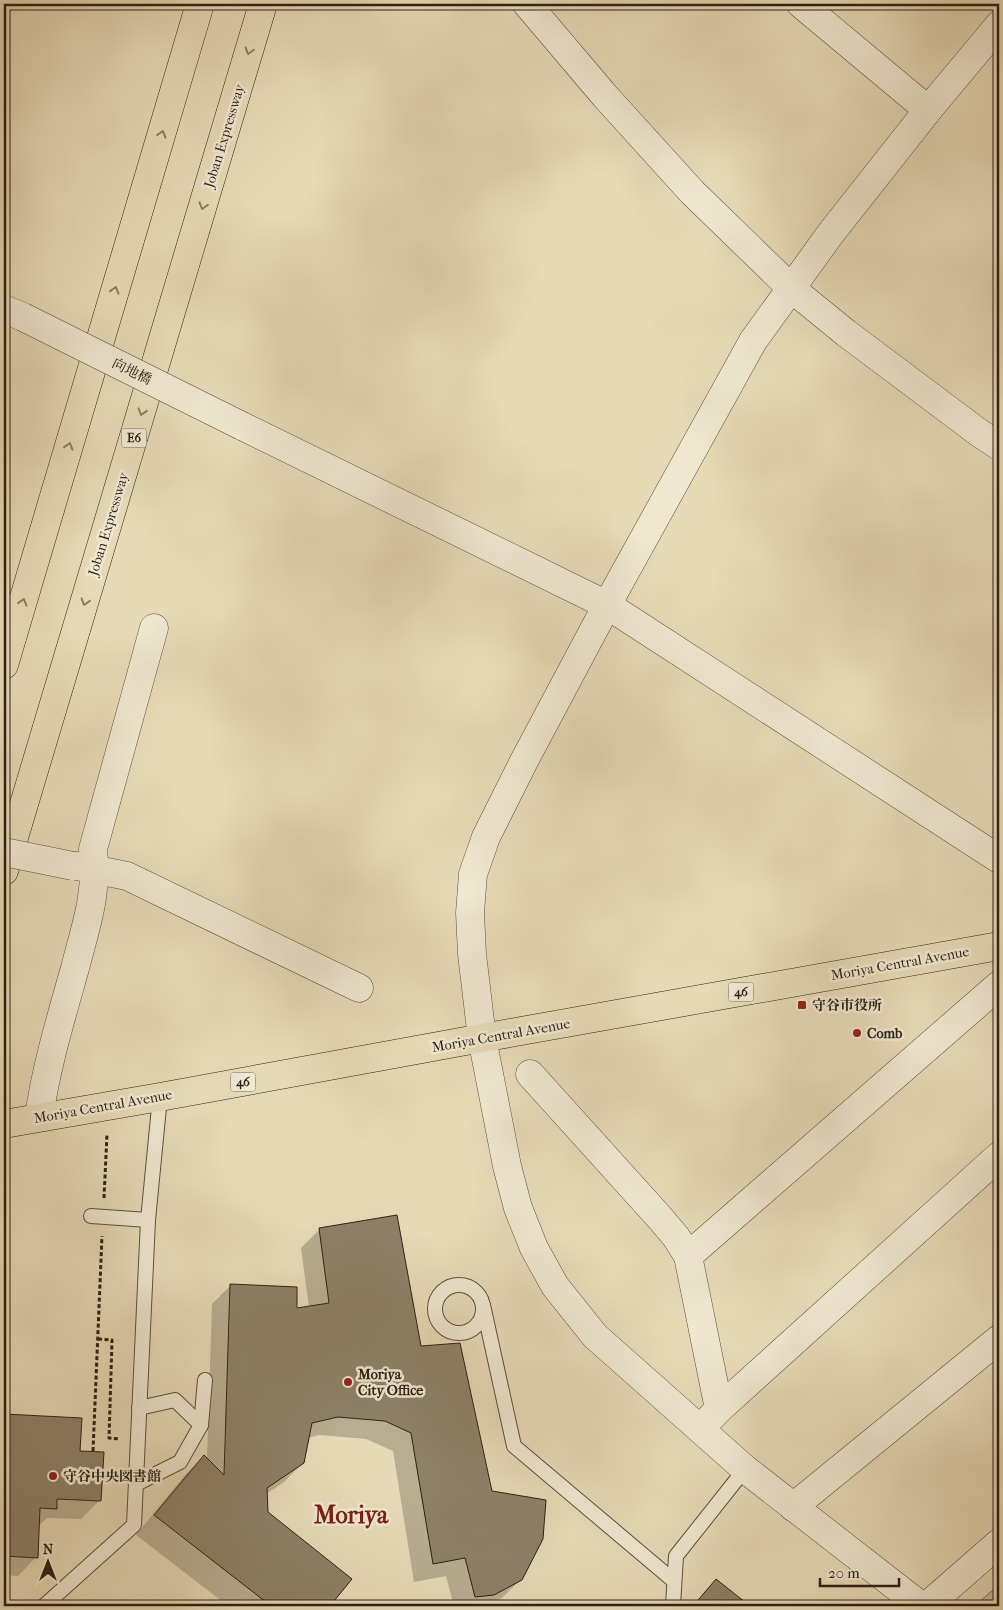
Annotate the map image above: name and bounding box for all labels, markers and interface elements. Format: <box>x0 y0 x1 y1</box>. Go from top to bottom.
one-way arrow <box>245 46 255 54</box>
street label: Joban Expressway <box>200 82 248 191</box>
one-way arrow <box>156 131 166 139</box>
one-way arrow <box>199 202 209 210</box>
one-way arrow <box>110 287 120 295</box>
street label: 向地橋 <box>109 355 154 388</box>
one-way arrow <box>137 408 147 416</box>
road number: E6 <box>122 428 146 448</box>
one-way arrow <box>64 442 74 451</box>
street label: Joban Expressway <box>84 470 132 579</box>
one-way arrow <box>81 597 91 605</box>
one-way arrow <box>17 598 27 606</box>
street label: Moriya Central Avenue <box>830 943 971 984</box>
road number: 46 <box>728 982 754 1002</box>
place label: 守谷市役所 <box>812 997 882 1014</box>
marker: 守谷市役所 <box>796 999 808 1011</box>
street label: Moriya Central Avenue <box>431 1015 572 1056</box>
place label: Comb <box>867 1025 903 1042</box>
marker: Comb <box>851 1027 863 1039</box>
road number: 46 <box>230 1072 256 1092</box>
street label: Moriya Central Avenue <box>33 1086 174 1127</box>
place label: Moriya City Office <box>357 1366 423 1399</box>
marker: Moriya City Office <box>342 1376 354 1388</box>
place label: 守谷中央図書館 <box>63 1468 161 1485</box>
marker: 守谷中央図書館 <box>47 1470 59 1482</box>
district label: Moriya <box>314 1501 389 1529</box>
north arrow <box>22 1538 72 1588</box>
text: N <box>43 1541 54 1558</box>
scale bar <box>820 1555 899 1587</box>
text: 20 m <box>828 1564 860 1582</box>

